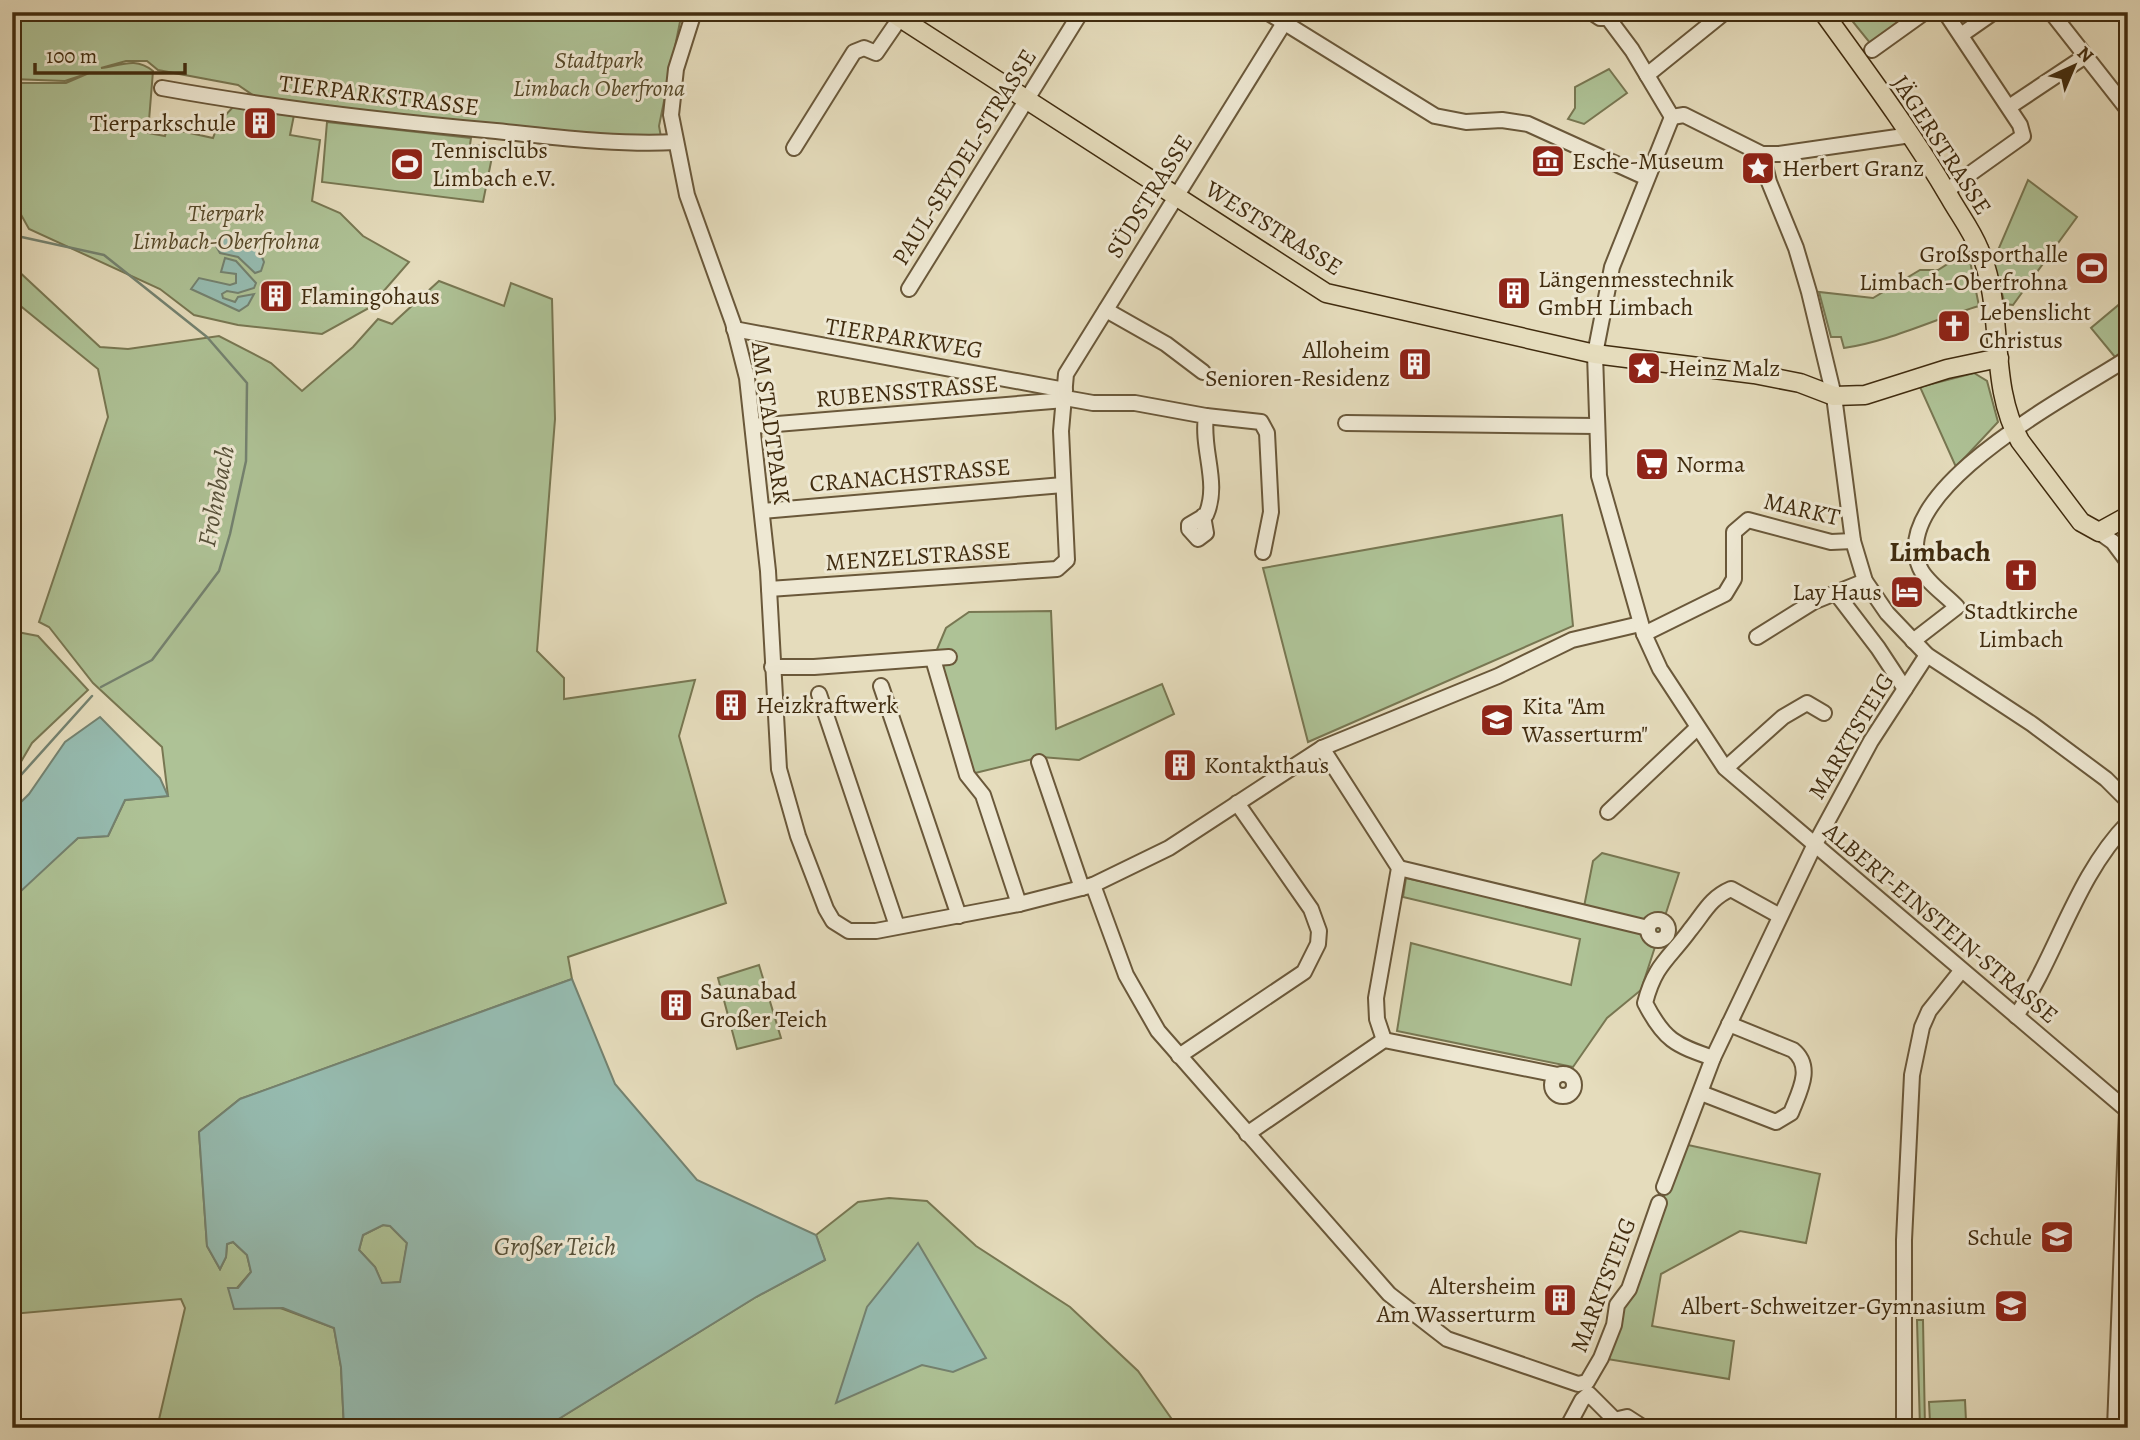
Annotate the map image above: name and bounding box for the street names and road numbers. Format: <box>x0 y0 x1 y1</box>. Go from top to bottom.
street label: PAUL-SEYDEL-STRASSE <box>884 43 1044 271</box>
street label: TIERPARKSTRASSE <box>277 67 481 123</box>
street label: JÄGERSTRASSE <box>1885 69 1999 221</box>
street label: SÜDSTRASSE <box>1098 128 1200 264</box>
street label: WESTSTRASSE <box>1198 172 1349 283</box>
street label: TIERPARKWEG <box>823 310 985 366</box>
street label: AM STADTPARK <box>744 338 798 507</box>
street label: RUBENSSTRASSE <box>814 367 1000 415</box>
street label: CRANACHSTRASSE <box>808 450 1012 500</box>
street label: MARKT <box>1761 485 1843 533</box>
street label: MENZELSTRASSE <box>824 534 1012 578</box>
street label: MARKTSTEIG <box>1801 667 1901 805</box>
street label: ALBERT-EINSTEIN-STRASSE <box>1816 815 2065 1031</box>
street label: MARKTSTEIG <box>1563 1213 1643 1357</box>

